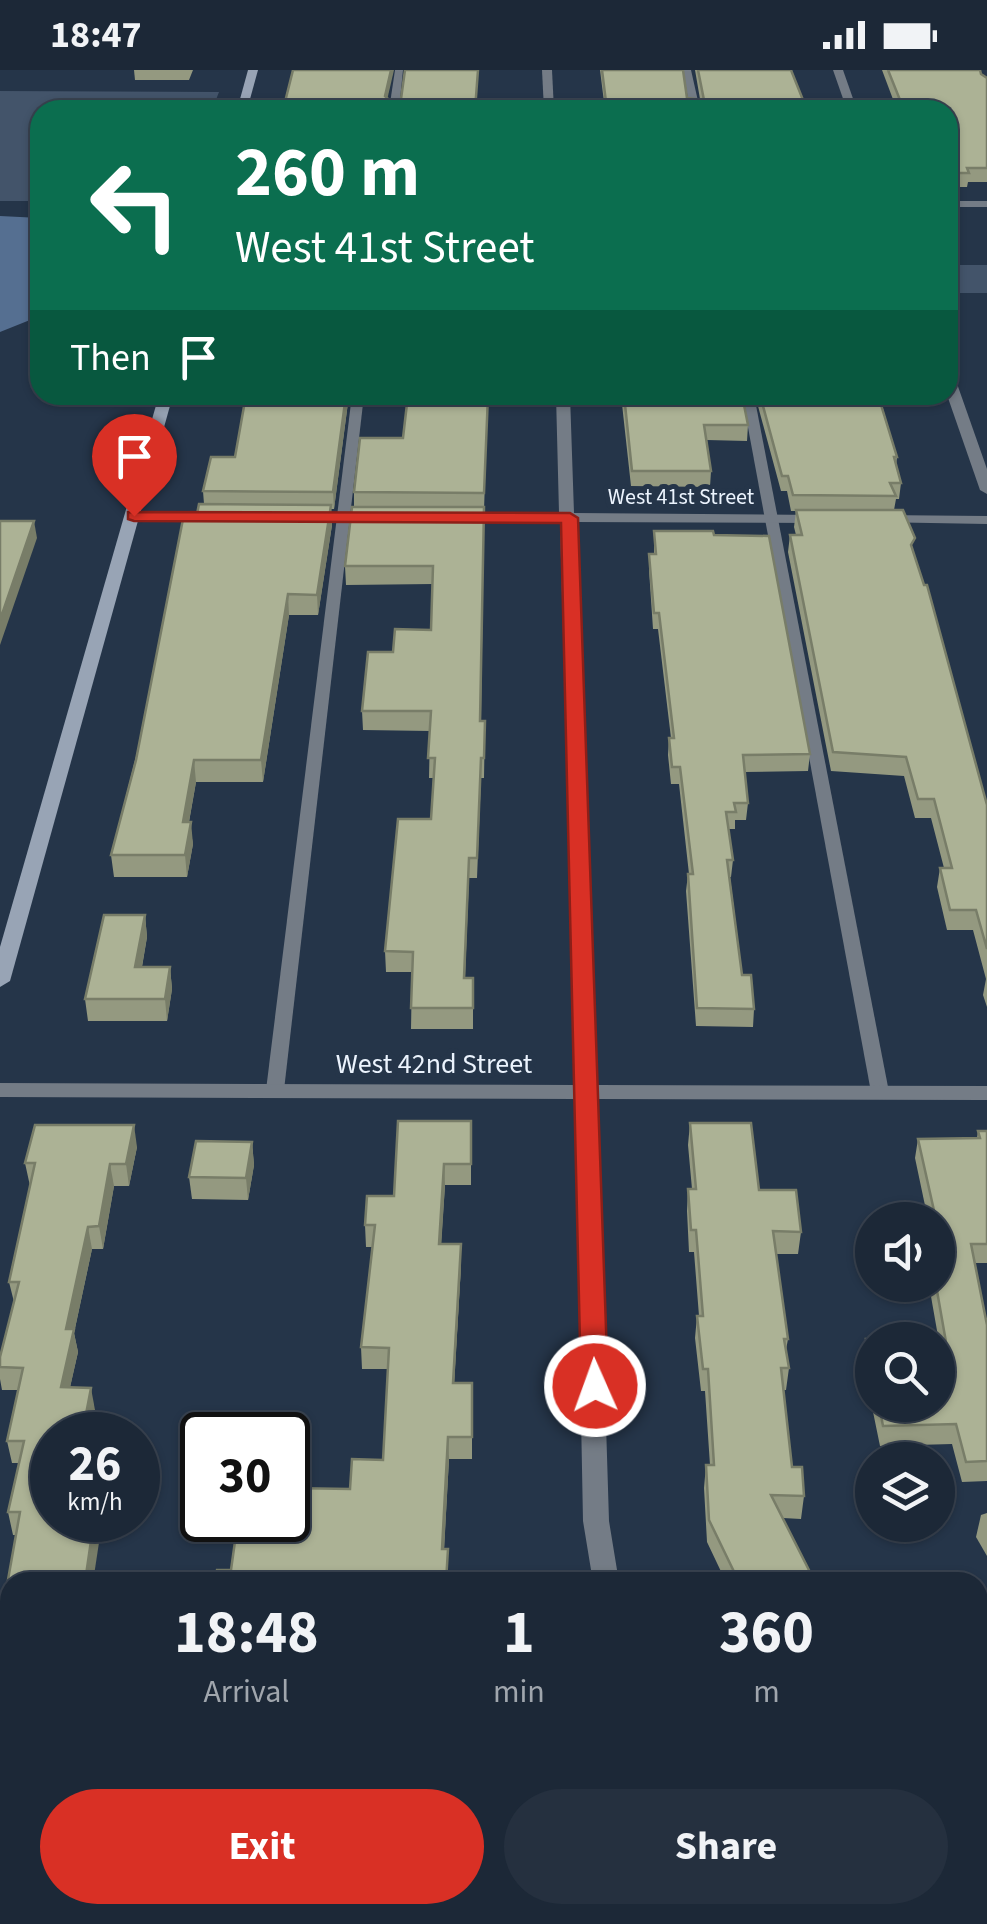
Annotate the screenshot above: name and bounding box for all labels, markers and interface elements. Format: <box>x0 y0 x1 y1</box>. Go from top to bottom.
text: 18:47 <box>50 8 142 62</box>
text: 260 m <box>235 123 420 223</box>
icon: left <box>70 140 200 270</box>
text: West 41st Street <box>235 216 535 280</box>
icon: arrive <box>171 330 226 385</box>
text: Then <box>70 331 151 385</box>
pin <box>92 414 177 517</box>
icon: arrive <box>107 429 162 484</box>
street label: West 41st Street <box>608 481 755 513</box>
street label: West 42nd Street <box>336 1044 533 1084</box>
map controls <box>855 1202 955 1542</box>
button: sound <box>855 1202 955 1302</box>
button: search <box>855 1322 955 1422</box>
position arrow <box>543 1334 647 1438</box>
speed limit sign: 30 <box>180 1412 310 1542</box>
text: 26 <box>69 1429 121 1500</box>
button: layers <box>855 1442 955 1542</box>
text: km/h <box>67 1484 123 1520</box>
text: 18:48 <box>174 1591 319 1676</box>
text: 1 <box>503 1591 535 1676</box>
text: 360 <box>719 1591 814 1676</box>
text: Arrival <box>203 1669 289 1715</box>
text: min <box>493 1669 545 1715</box>
text: m <box>753 1669 780 1715</box>
button: Exit <box>40 1789 484 1904</box>
button: Share <box>504 1789 948 1904</box>

